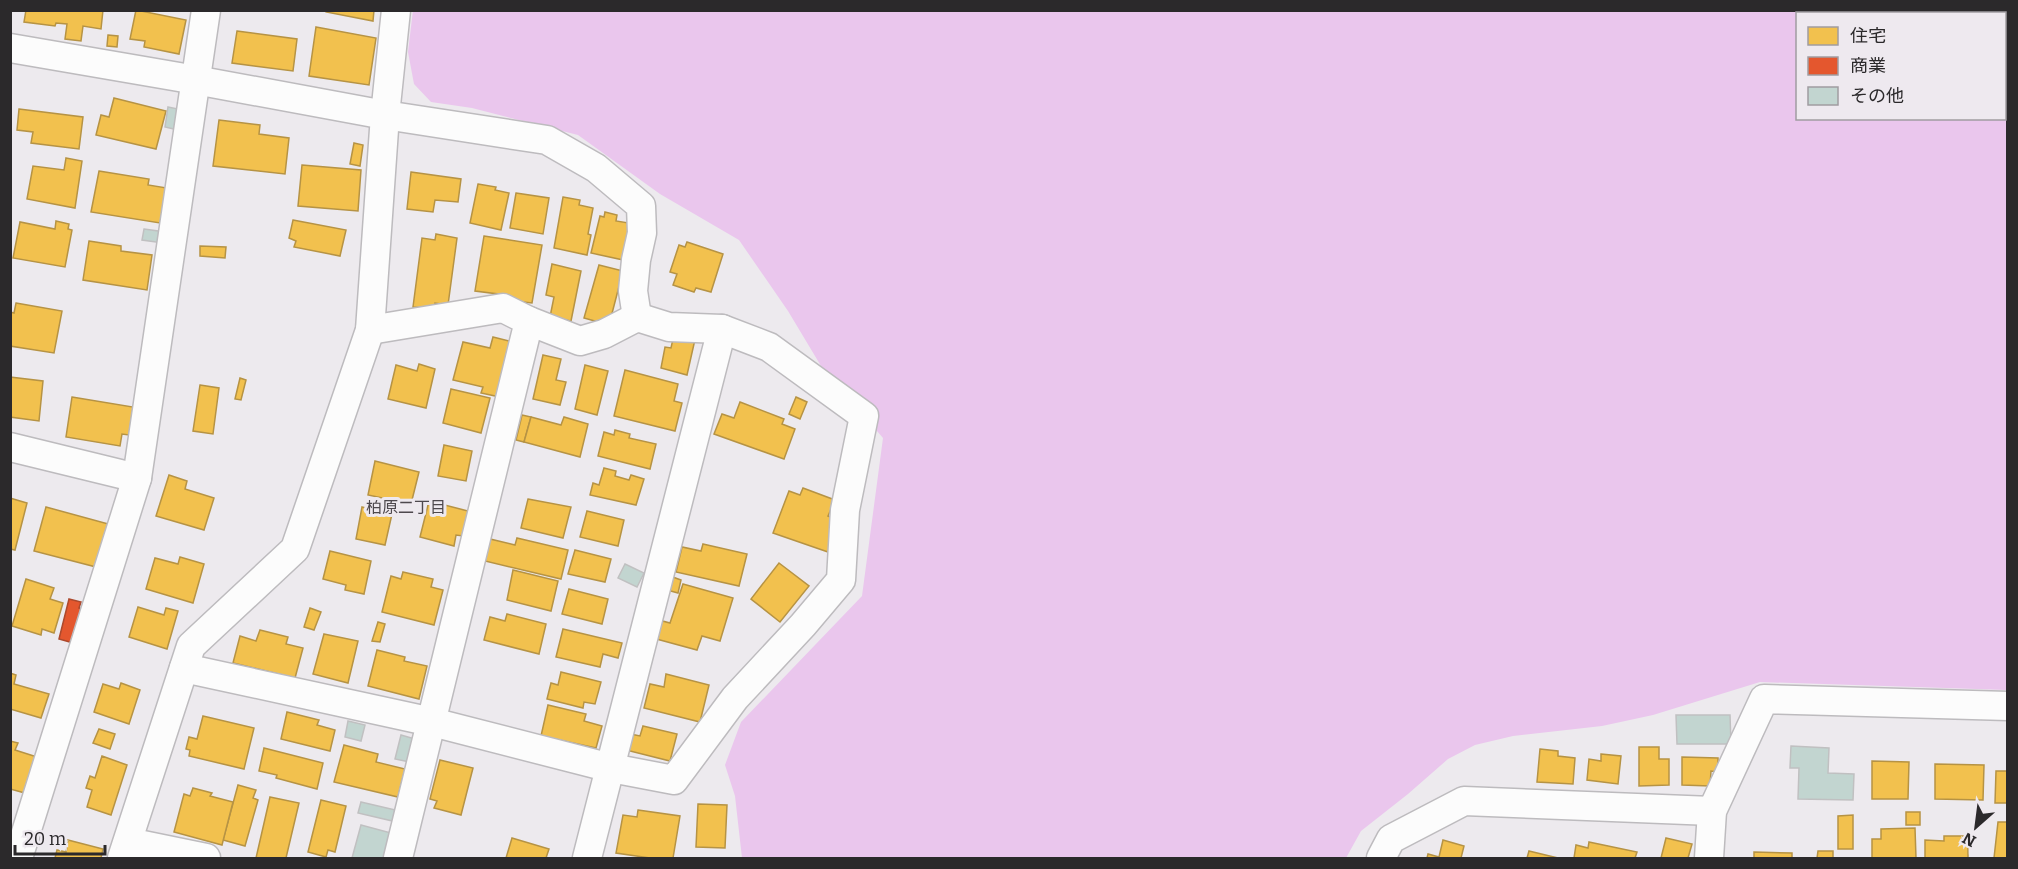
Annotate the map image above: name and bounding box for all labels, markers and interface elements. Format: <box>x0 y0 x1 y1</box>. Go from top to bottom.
legend <box>1796 12 2006 120</box>
text: 住宅 <box>1850 25 1886 47</box>
text: 商業 <box>1850 55 1886 77</box>
text: その他 <box>1850 85 1904 107</box>
district label: 柏原二丁目 <box>366 498 446 517</box>
north arrow <box>1946 797 2006 857</box>
scale bar <box>15 818 105 856</box>
text: 20 m <box>24 828 66 850</box>
text: N <box>1959 829 1979 851</box>

